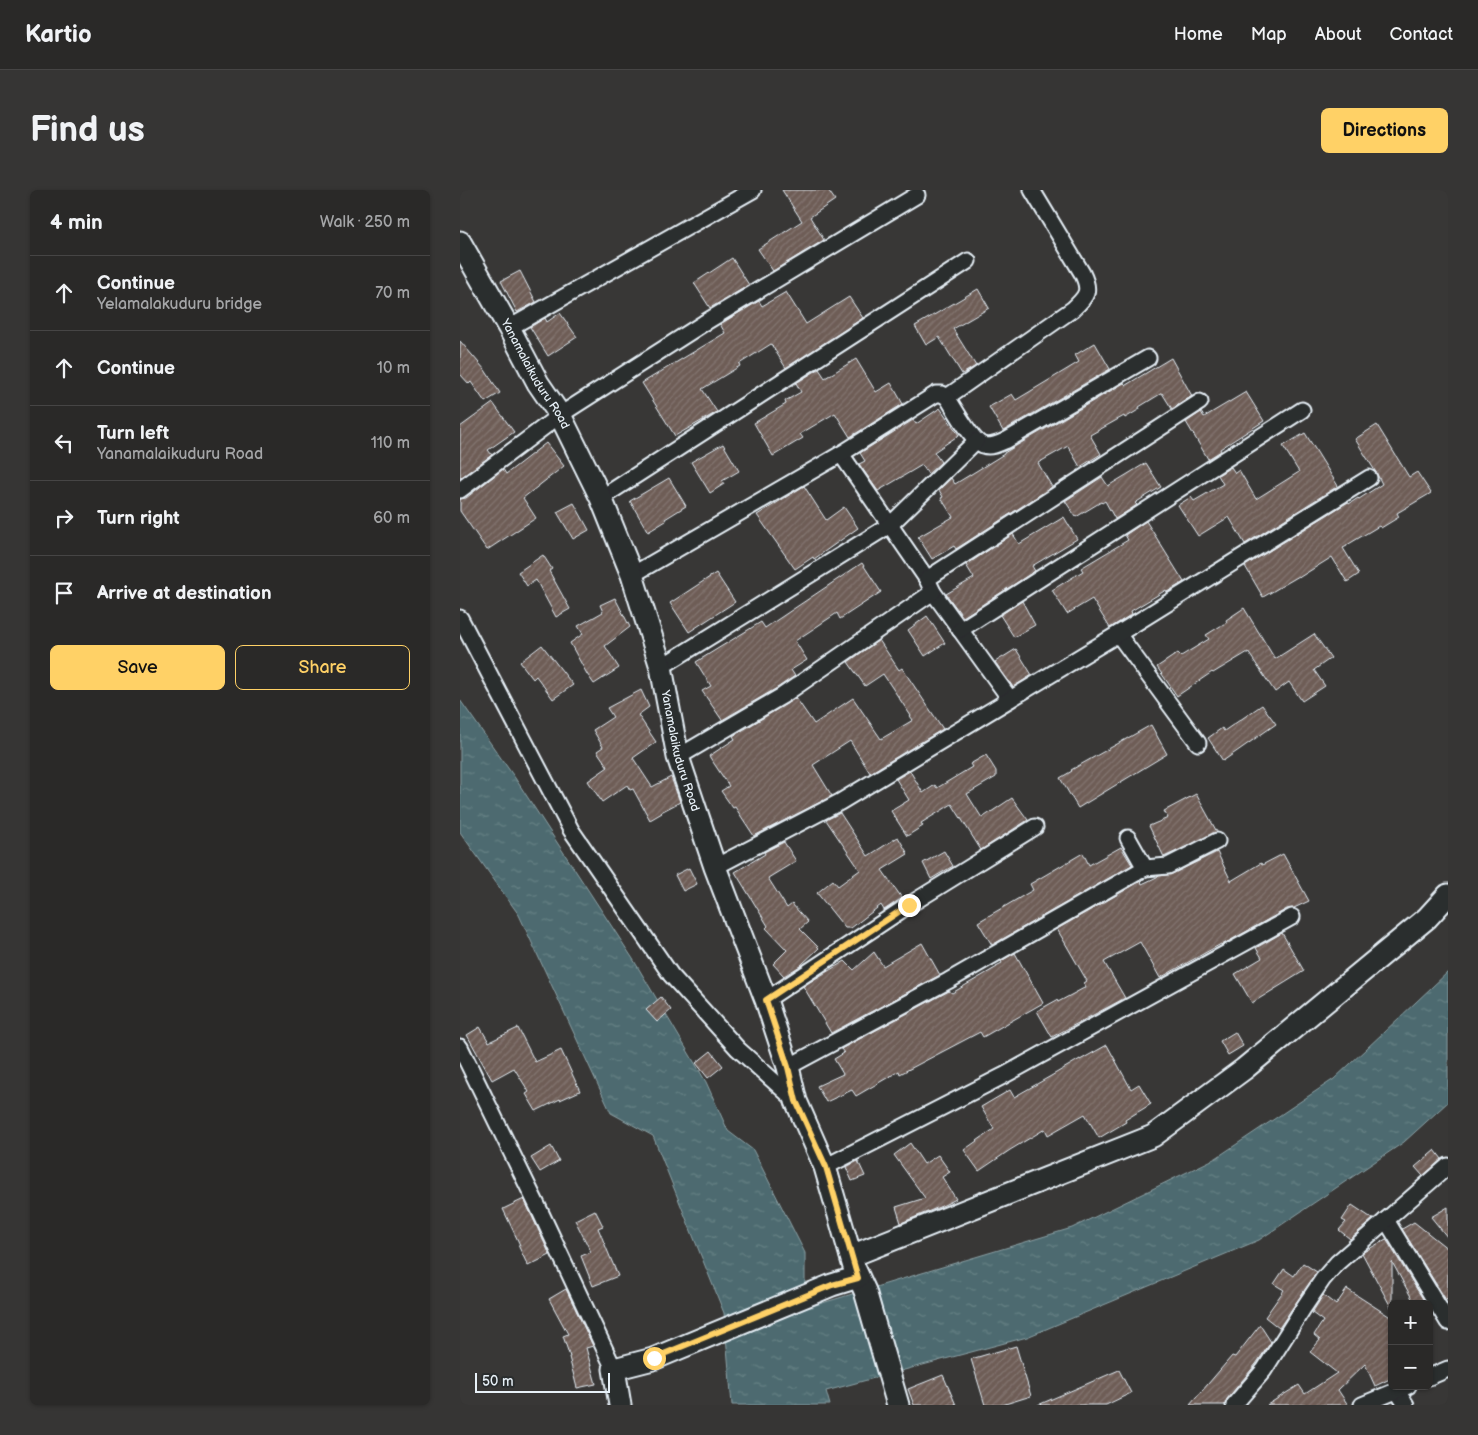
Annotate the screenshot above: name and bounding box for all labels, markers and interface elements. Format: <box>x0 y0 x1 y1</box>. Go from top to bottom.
text: Kartio <box>25 20 92 49</box>
text: Home <box>1174 24 1223 45</box>
text: Map <box>1251 24 1287 45</box>
text: About <box>1315 24 1362 45</box>
text: Contact <box>1390 24 1453 45</box>
button: Directions <box>1321 108 1448 153</box>
text: Find us <box>30 109 145 152</box>
text: 4 min <box>50 210 103 235</box>
text: Walk · 250 m <box>320 213 410 232</box>
text: Continue <box>97 272 175 295</box>
icon: ahead <box>50 279 78 307</box>
text: 70 m <box>375 284 410 303</box>
text: Yelamalakuduru bridge <box>97 295 262 314</box>
street label: Yanamalaikuduru Road <box>497 316 573 432</box>
icon: ahead <box>50 354 78 382</box>
text: Continue <box>97 357 175 380</box>
text: 10 m <box>377 359 410 378</box>
text: Turn left <box>97 422 169 445</box>
icon: left <box>50 429 78 457</box>
text: 110 m <box>371 434 410 453</box>
text: Yanamalaikuduru Road <box>97 445 263 464</box>
icon: right <box>50 504 78 532</box>
text: Turn right <box>97 507 180 530</box>
text: 60 m <box>373 509 410 528</box>
icon: arrive <box>50 579 78 607</box>
text: Arrive at destination <box>97 582 272 605</box>
button: Save <box>50 645 225 690</box>
button: Share <box>235 645 410 690</box>
street label: Yanamalaikuduru Road <box>657 688 703 813</box>
route end <box>898 894 921 917</box>
map controls <box>1388 1300 1433 1390</box>
button: + <box>1388 1300 1433 1345</box>
button: − <box>1388 1345 1433 1390</box>
route start <box>643 1347 666 1370</box>
scale bar <box>475 1370 610 1393</box>
text: 50 m <box>482 1373 514 1390</box>

